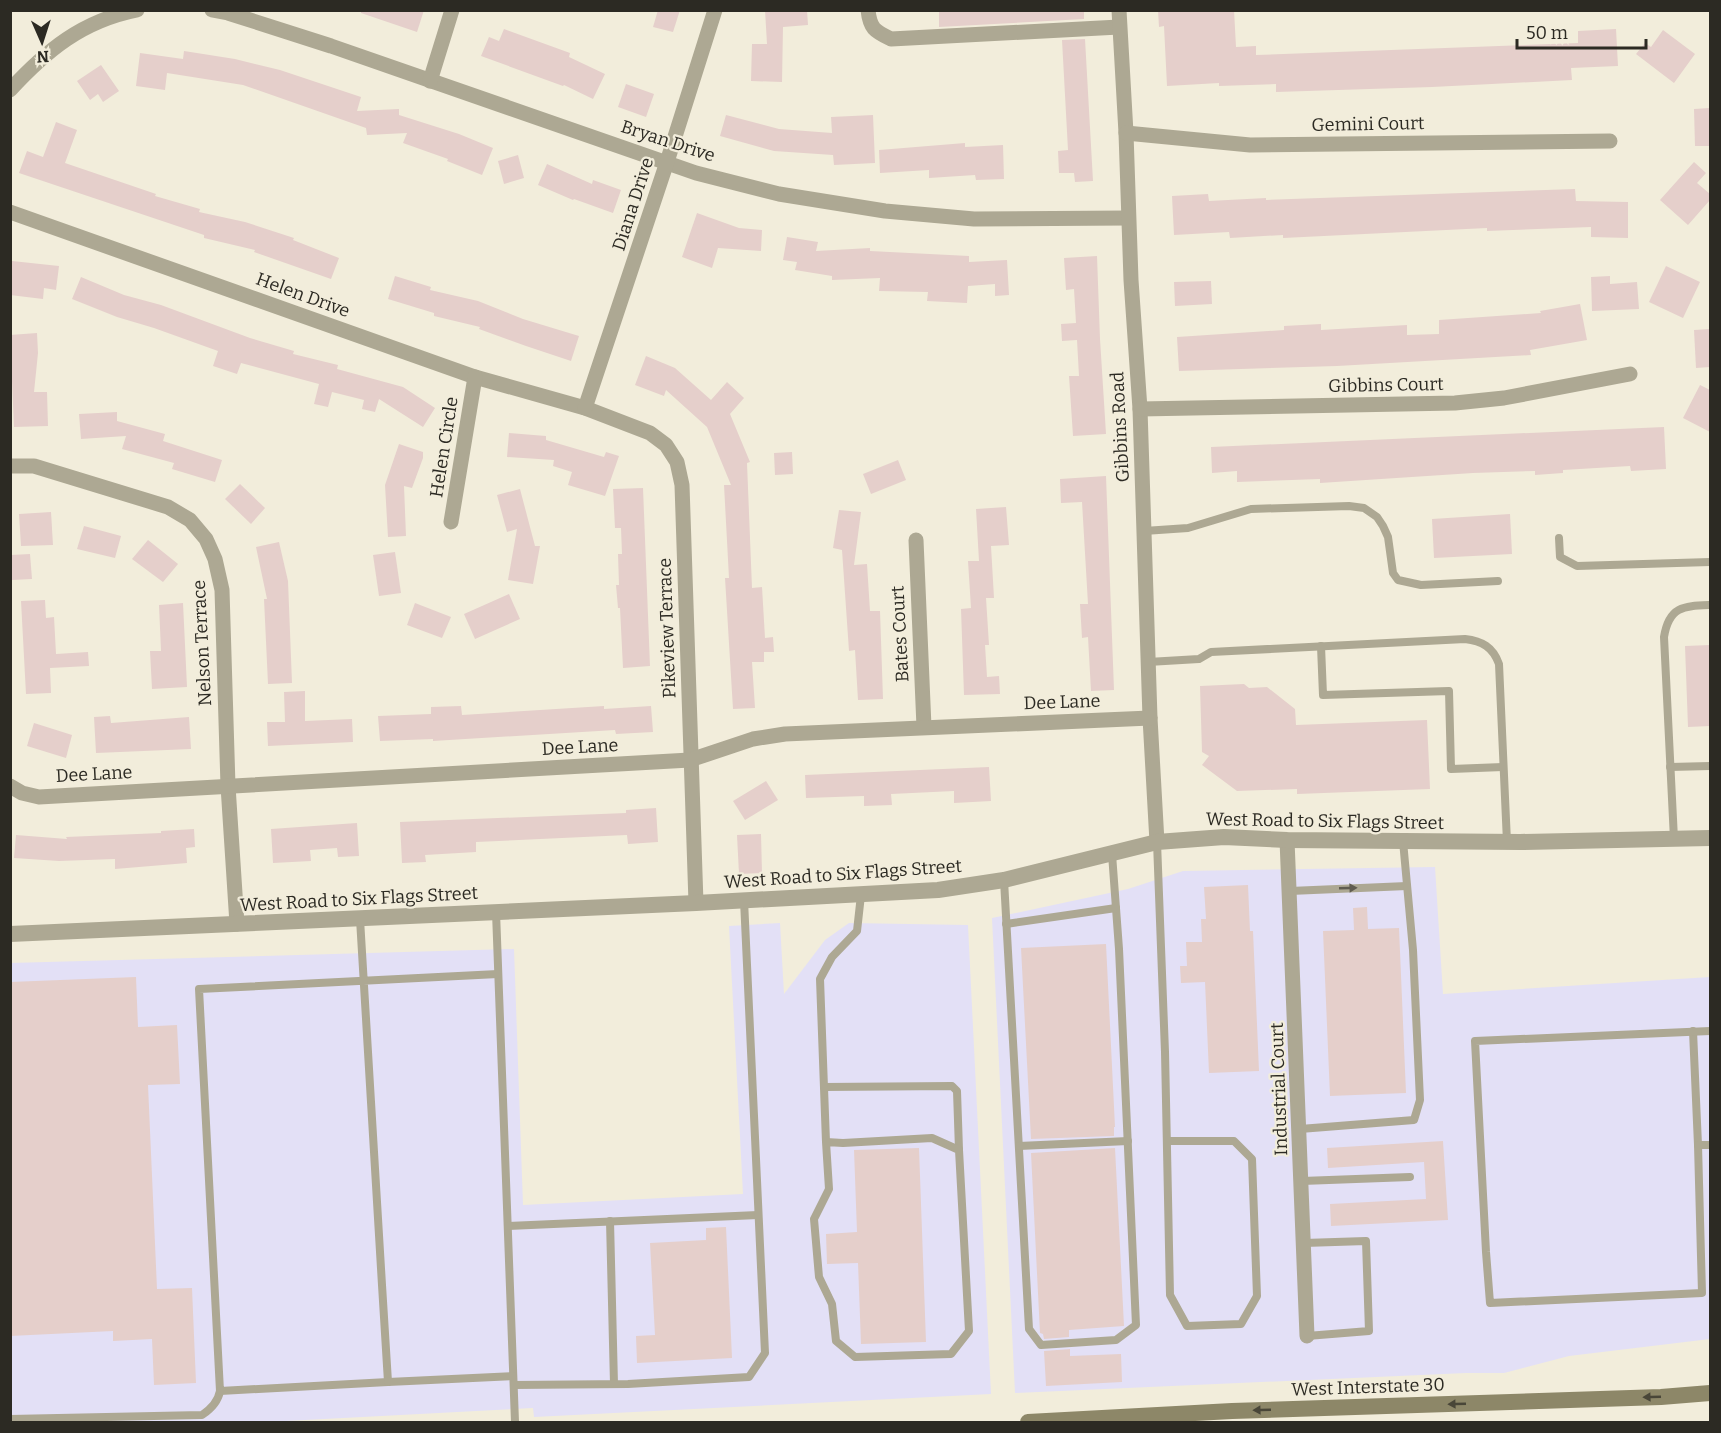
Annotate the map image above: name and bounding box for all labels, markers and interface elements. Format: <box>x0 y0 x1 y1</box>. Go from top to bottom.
north arrow <box>12 12 72 72</box>
scale bar <box>1517 12 1646 50</box>
text: 50 m <box>1526 22 1568 44</box>
text: N <box>36 47 49 66</box>
street label: Gemini Court <box>1311 112 1425 136</box>
street label: Bryan Drive <box>618 115 718 167</box>
street label: Diana Drive <box>608 155 658 253</box>
street label: Helen Drive <box>253 268 353 322</box>
street label: Gibbins Road <box>1106 371 1134 483</box>
street label: Gibbins Court <box>1328 373 1444 397</box>
street label: Helen Circle <box>425 395 463 499</box>
street label: Pikeview Terrace <box>654 557 680 699</box>
street label: Nelson Terrace <box>188 579 216 707</box>
street label: Bates Court <box>886 585 914 683</box>
street label: Dee Lane <box>1023 690 1101 714</box>
street label: Dee Lane <box>541 734 619 760</box>
street label: Dee Lane <box>55 761 133 787</box>
street label: West Road to Six Flags Street <box>1206 808 1445 834</box>
street label: West Road to Six Flags Street <box>723 855 963 893</box>
street label: West Road to Six Flags Street <box>239 882 479 916</box>
one-way arrow <box>1339 884 1358 893</box>
street label: Industrial Court <box>1266 1022 1292 1156</box>
street label: West Interstate 30 <box>1291 1373 1445 1401</box>
one-way arrow <box>1643 1392 1662 1402</box>
one-way arrow <box>1448 1399 1467 1408</box>
one-way arrow <box>1253 1405 1272 1415</box>

